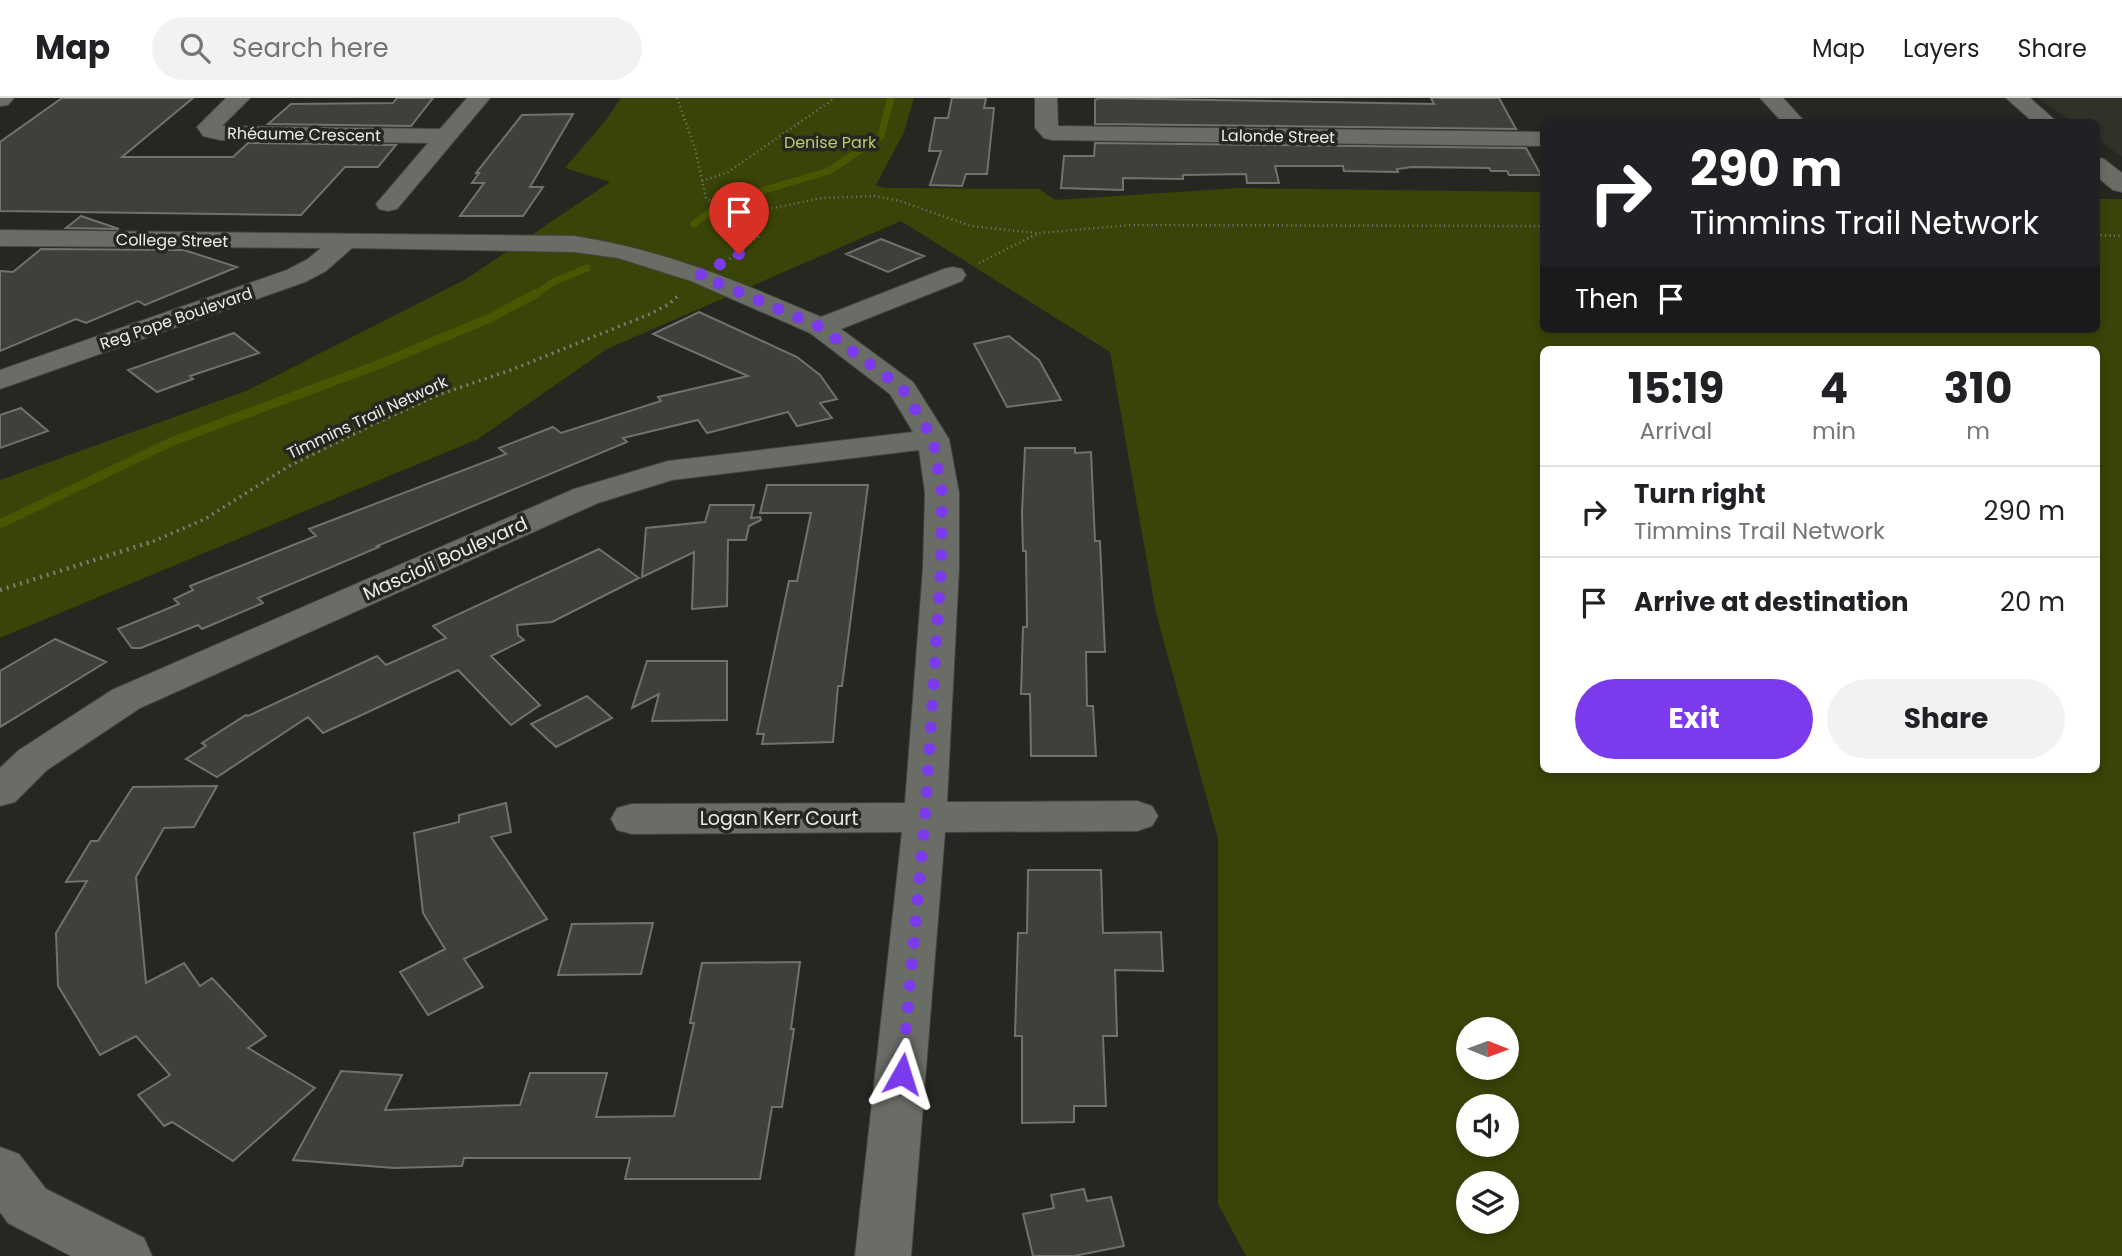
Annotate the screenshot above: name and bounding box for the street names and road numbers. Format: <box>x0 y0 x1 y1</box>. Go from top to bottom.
street label: Rhéaume Crescent <box>227 122 381 147</box>
street label: Lalonde Street <box>1221 124 1335 149</box>
street label: College Street <box>116 228 228 253</box>
street label: Reg Pope Boulevard <box>97 282 256 355</box>
street label: Timmins Trail Network <box>283 370 452 465</box>
street label: Mascioli Boulevard <box>359 510 532 607</box>
street label: Logan Kerr Court <box>700 805 858 832</box>

